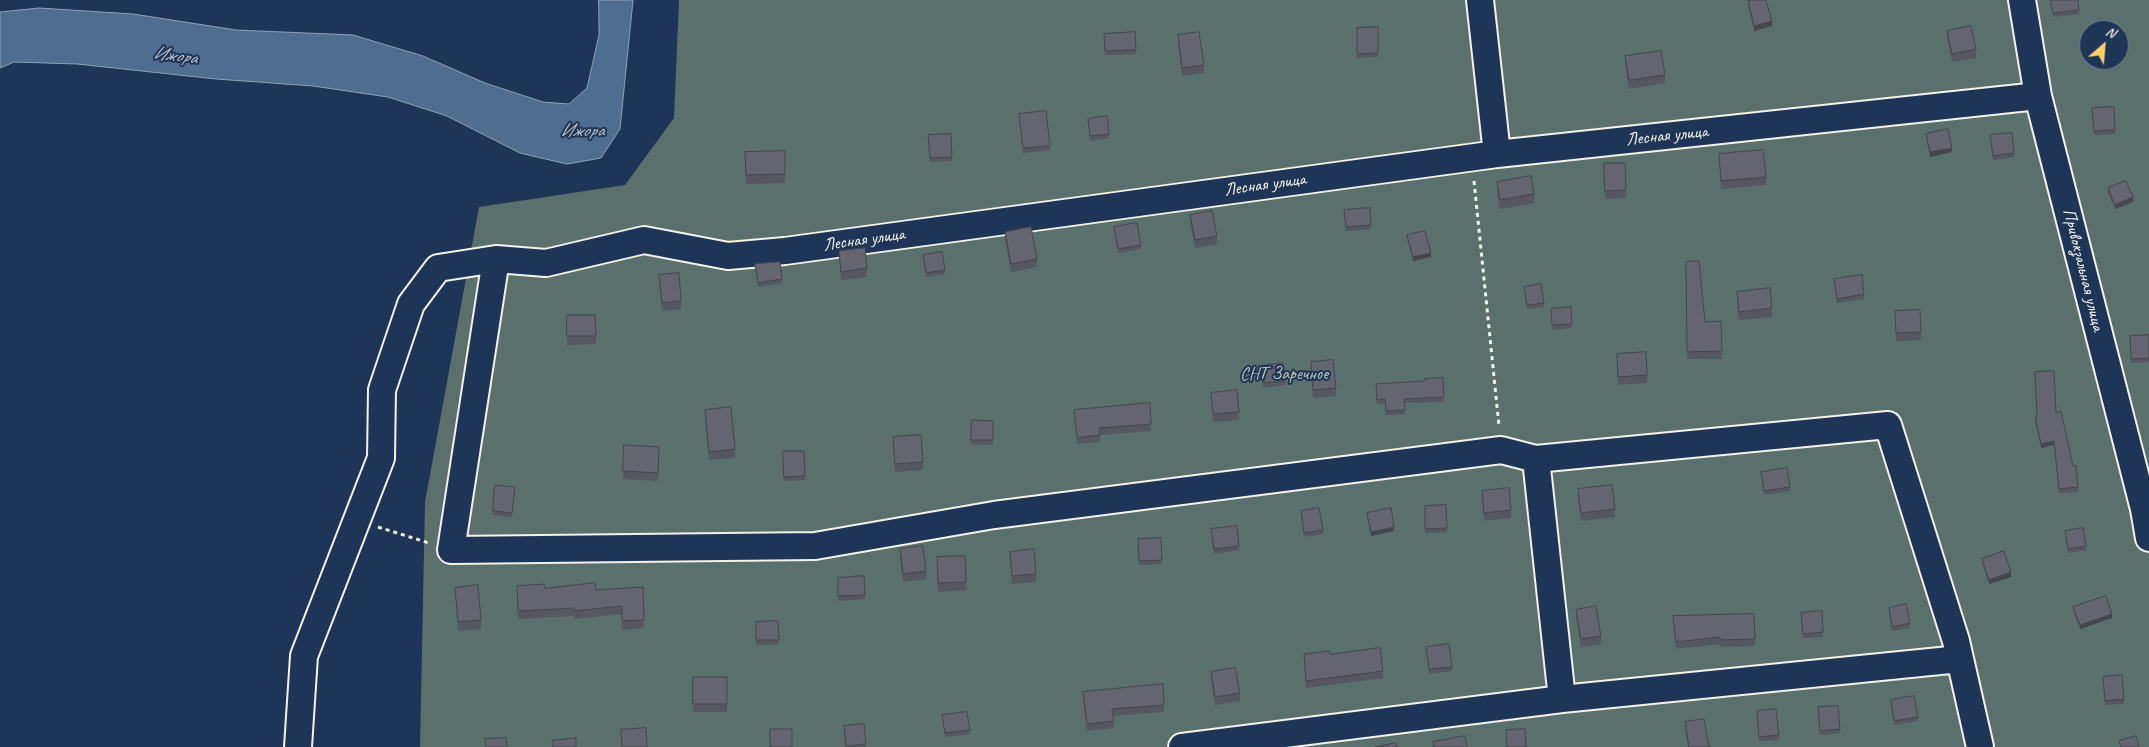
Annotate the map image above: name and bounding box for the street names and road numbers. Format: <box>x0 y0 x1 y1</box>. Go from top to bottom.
street label: Лесная улица <box>1625 121 1709 151</box>
street label: Лесная улица <box>1223 169 1307 201</box>
street label: Привокзальная улица <box>2057 207 2109 333</box>
street label: Лесная улица <box>822 224 906 256</box>

